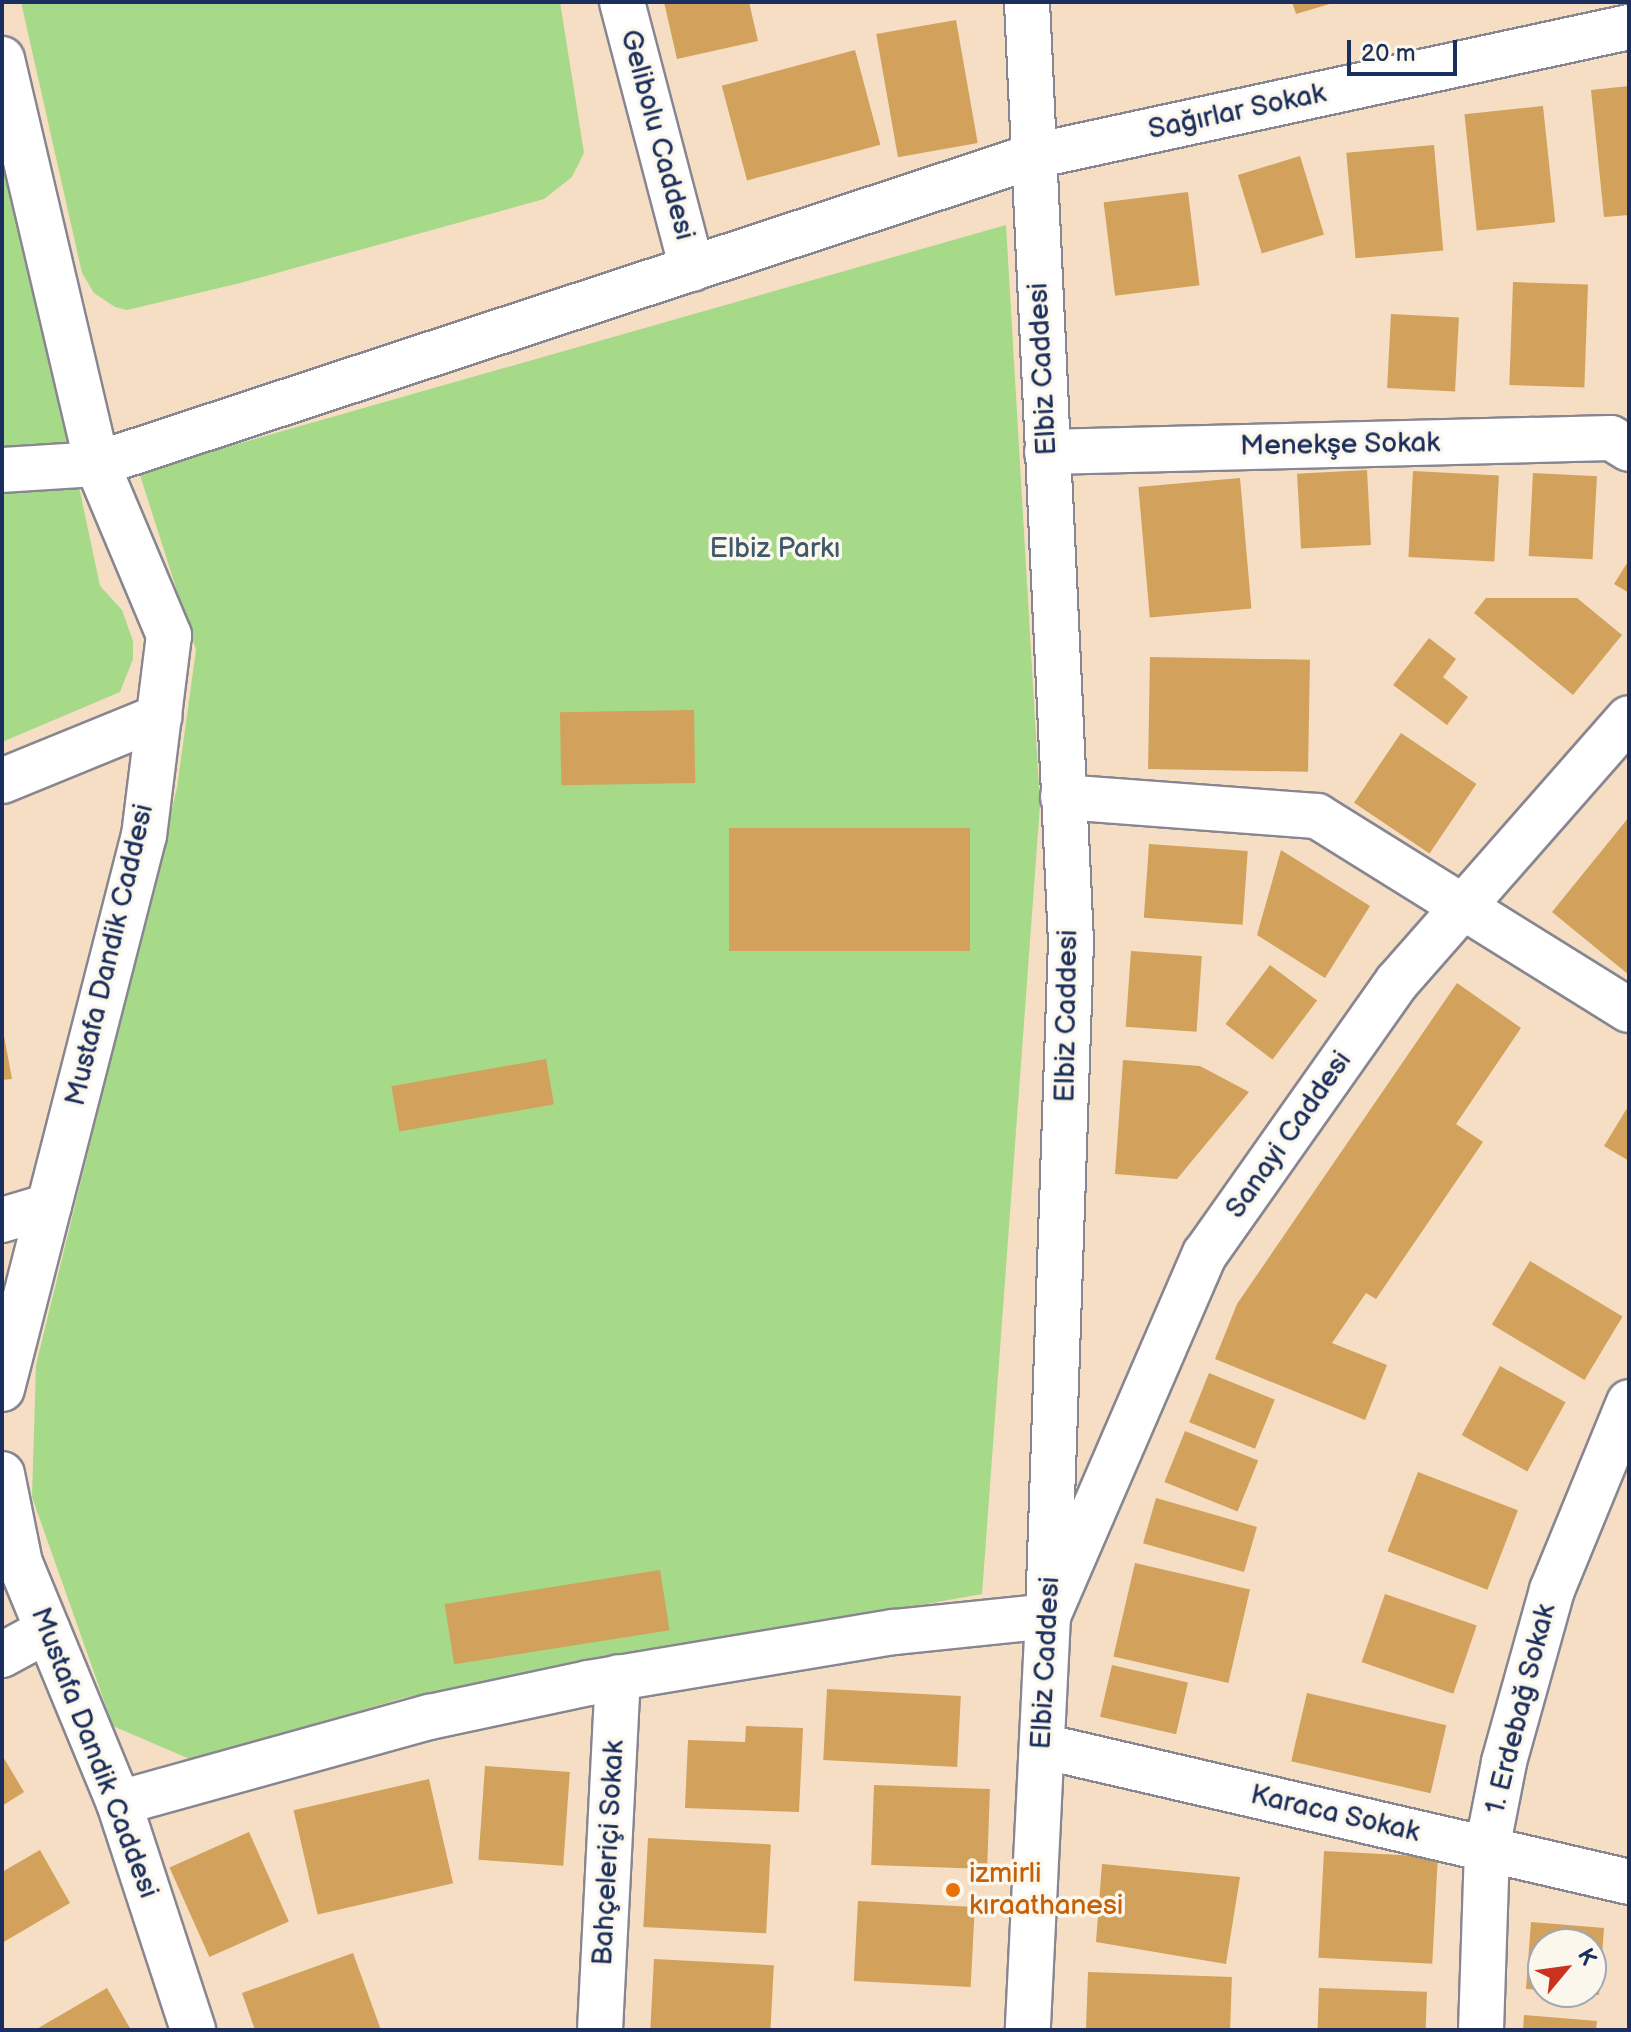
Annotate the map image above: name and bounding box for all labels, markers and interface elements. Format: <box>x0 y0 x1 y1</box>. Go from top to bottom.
scale bar <box>1351 24 1461 74</box>
street label: Gelibolu Caddesi <box>613 26 701 244</box>
text: 20 m <box>1361 39 1416 68</box>
street label: Sağırlar Sokak <box>1145 77 1329 147</box>
street label: Elbiz Caddesi <box>1022 282 1064 456</box>
street label: Menekşe Sokak <box>1239 426 1441 464</box>
park label: Elbiz Parkı <box>710 532 840 566</box>
street label: Mustafa Dandik Caddesi <box>59 801 161 1109</box>
street label: Elbiz Caddesi <box>1049 929 1085 1103</box>
street label: Sanayi Caddesi <box>1219 1045 1359 1225</box>
street label: Elbiz Caddesi <box>1025 1576 1067 1750</box>
street label: 1. Erdebağ Sokak <box>1479 1600 1563 1818</box>
street label: Mustafa Dandik Caddesi <box>23 1603 165 1903</box>
street label: Bahçeleriçi Sokak <box>586 1739 632 1967</box>
street label: Karaca Sokak <box>1247 1778 1423 1850</box>
place label: izmirli kıraathanesi <box>969 1857 1123 1923</box>
marker: izmirli kıraathanesi <box>944 1881 962 1899</box>
north arrow <box>1527 1928 1607 2008</box>
text: K <box>1571 1944 1602 1970</box>

